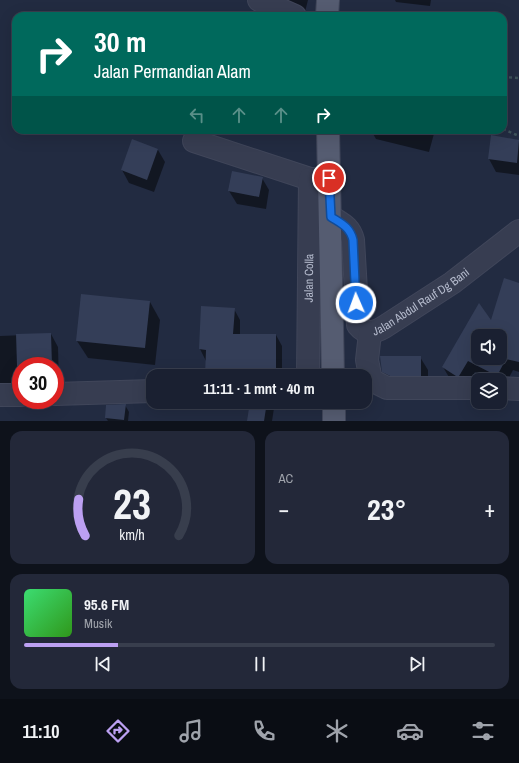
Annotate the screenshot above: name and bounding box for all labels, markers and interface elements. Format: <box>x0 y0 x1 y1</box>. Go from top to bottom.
text: 30 m <box>94 23 146 61</box>
icon: right <box>28 28 80 80</box>
text: Jalan Permandian Alam <box>94 59 251 84</box>
icon: left <box>186 104 208 126</box>
icon: ahead <box>228 104 250 126</box>
icon: ahead <box>270 104 292 126</box>
icon: right <box>312 104 334 126</box>
pin <box>312 161 346 195</box>
icon: arrive <box>318 167 340 189</box>
street label: Jalan Colla <box>301 253 317 302</box>
street label: Jalan Abdul Rauf Dg Bani <box>371 264 473 340</box>
position arrow <box>335 282 377 324</box>
map controls <box>471 329 507 409</box>
button: sound <box>471 329 507 365</box>
speed limit sign: 30 <box>12 357 64 409</box>
button: layers <box>471 373 507 409</box>
text: 11:11 · 1 mnt · 40 m <box>203 378 315 399</box>
text: AC <box>279 470 293 487</box>
text: 23 <box>113 475 151 531</box>
text: 23° <box>367 489 406 529</box>
text: − <box>279 494 289 524</box>
text: + <box>484 494 495 524</box>
text: km/h <box>120 524 145 543</box>
text: 95.6 FM <box>84 594 129 615</box>
text: Musik <box>84 615 112 632</box>
icon: previous <box>92 653 114 675</box>
icon: pause <box>249 653 271 675</box>
icon: next <box>406 653 428 675</box>
icon: directions <box>104 717 132 745</box>
icon: music <box>177 717 205 745</box>
icon: phone <box>250 717 278 745</box>
icon: climate <box>323 717 351 745</box>
icon: car <box>396 717 424 745</box>
icon: filters <box>469 717 497 745</box>
text: 11:10 <box>22 719 59 744</box>

